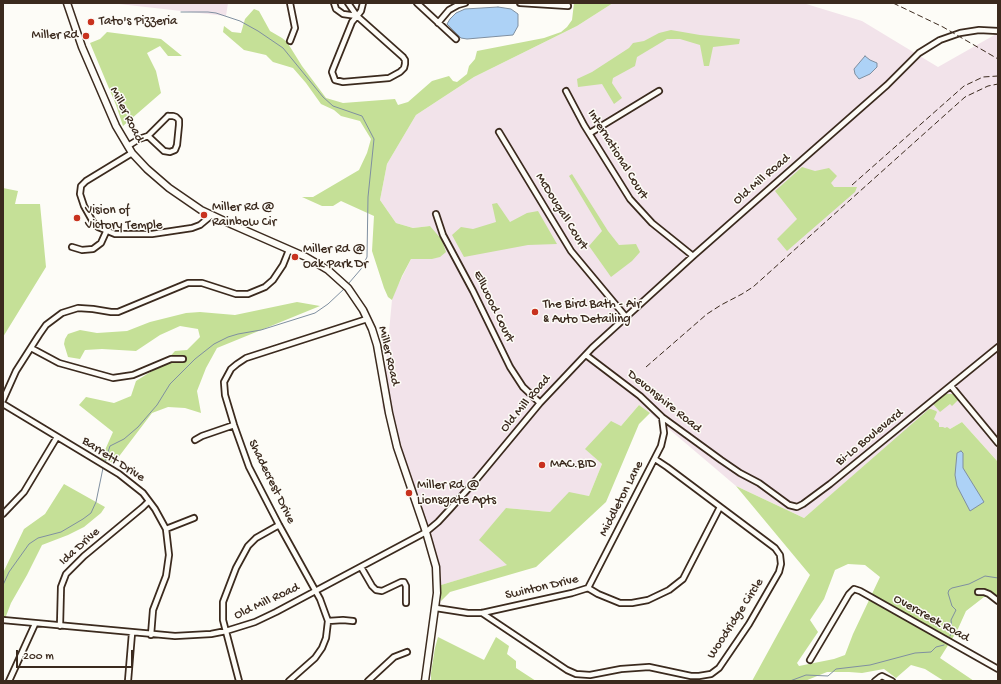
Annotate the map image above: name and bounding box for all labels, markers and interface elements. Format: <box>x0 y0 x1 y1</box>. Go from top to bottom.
place label: Tato's Pizzeria <box>99 14 177 30</box>
marker: Tato's Pizzeria <box>86 17 96 27</box>
place label: Miller Rd <box>32 28 78 44</box>
marker: Miller Rd <box>81 31 91 41</box>
street label: Miller Road <box>105 85 147 145</box>
street label: International Court <box>583 107 651 203</box>
street label: Old Mill Road <box>730 151 794 209</box>
street label: McDougall Court <box>531 171 591 253</box>
place label: Miller Rd @ Rainbow Cir <box>212 200 276 231</box>
place label: Vision of Victory Temple <box>85 203 163 234</box>
marker: Miller Rd @ Rainbow Cir <box>199 210 209 220</box>
marker: Vision of Victory Temple <box>72 213 82 223</box>
place label: Miller Rd @ Oak Park Dr <box>303 242 368 273</box>
marker: Miller Rd @ Oak Park Dr <box>290 252 300 262</box>
street label: Ellwood Court <box>469 269 517 345</box>
place label: The Bird Bath - Air & Auto Detailing <box>543 297 641 328</box>
marker: The Bird Bath - Air & Auto Detailing <box>530 307 540 317</box>
street label: Miller Road <box>374 325 402 387</box>
street label: Devonshire Road <box>624 367 704 437</box>
street label: Old Mill Road <box>497 372 555 436</box>
street label: Bi-Lo Boulevard <box>833 406 907 470</box>
street label: Barrett Drive <box>79 434 147 486</box>
street label: Shadecrest Drive <box>244 437 298 527</box>
place label: MAC.BID <box>550 457 596 473</box>
street label: Middleton Lane <box>596 459 648 539</box>
marker: MAC.BID <box>537 460 547 470</box>
place label: Miller Rd @ Lionsgate Apts <box>417 478 496 509</box>
marker: Miller Rd @ Lionsgate Apts <box>404 488 414 498</box>
street label: Ida Drive <box>56 525 104 569</box>
street label: Swinton Drive <box>504 572 580 604</box>
street label: Woodridge Circle <box>704 576 768 662</box>
street label: Old Mill Road <box>232 580 302 624</box>
street label: Overcreek Road <box>890 592 972 646</box>
scale bar <box>18 642 135 668</box>
text: 200 m <box>23 650 54 664</box>

